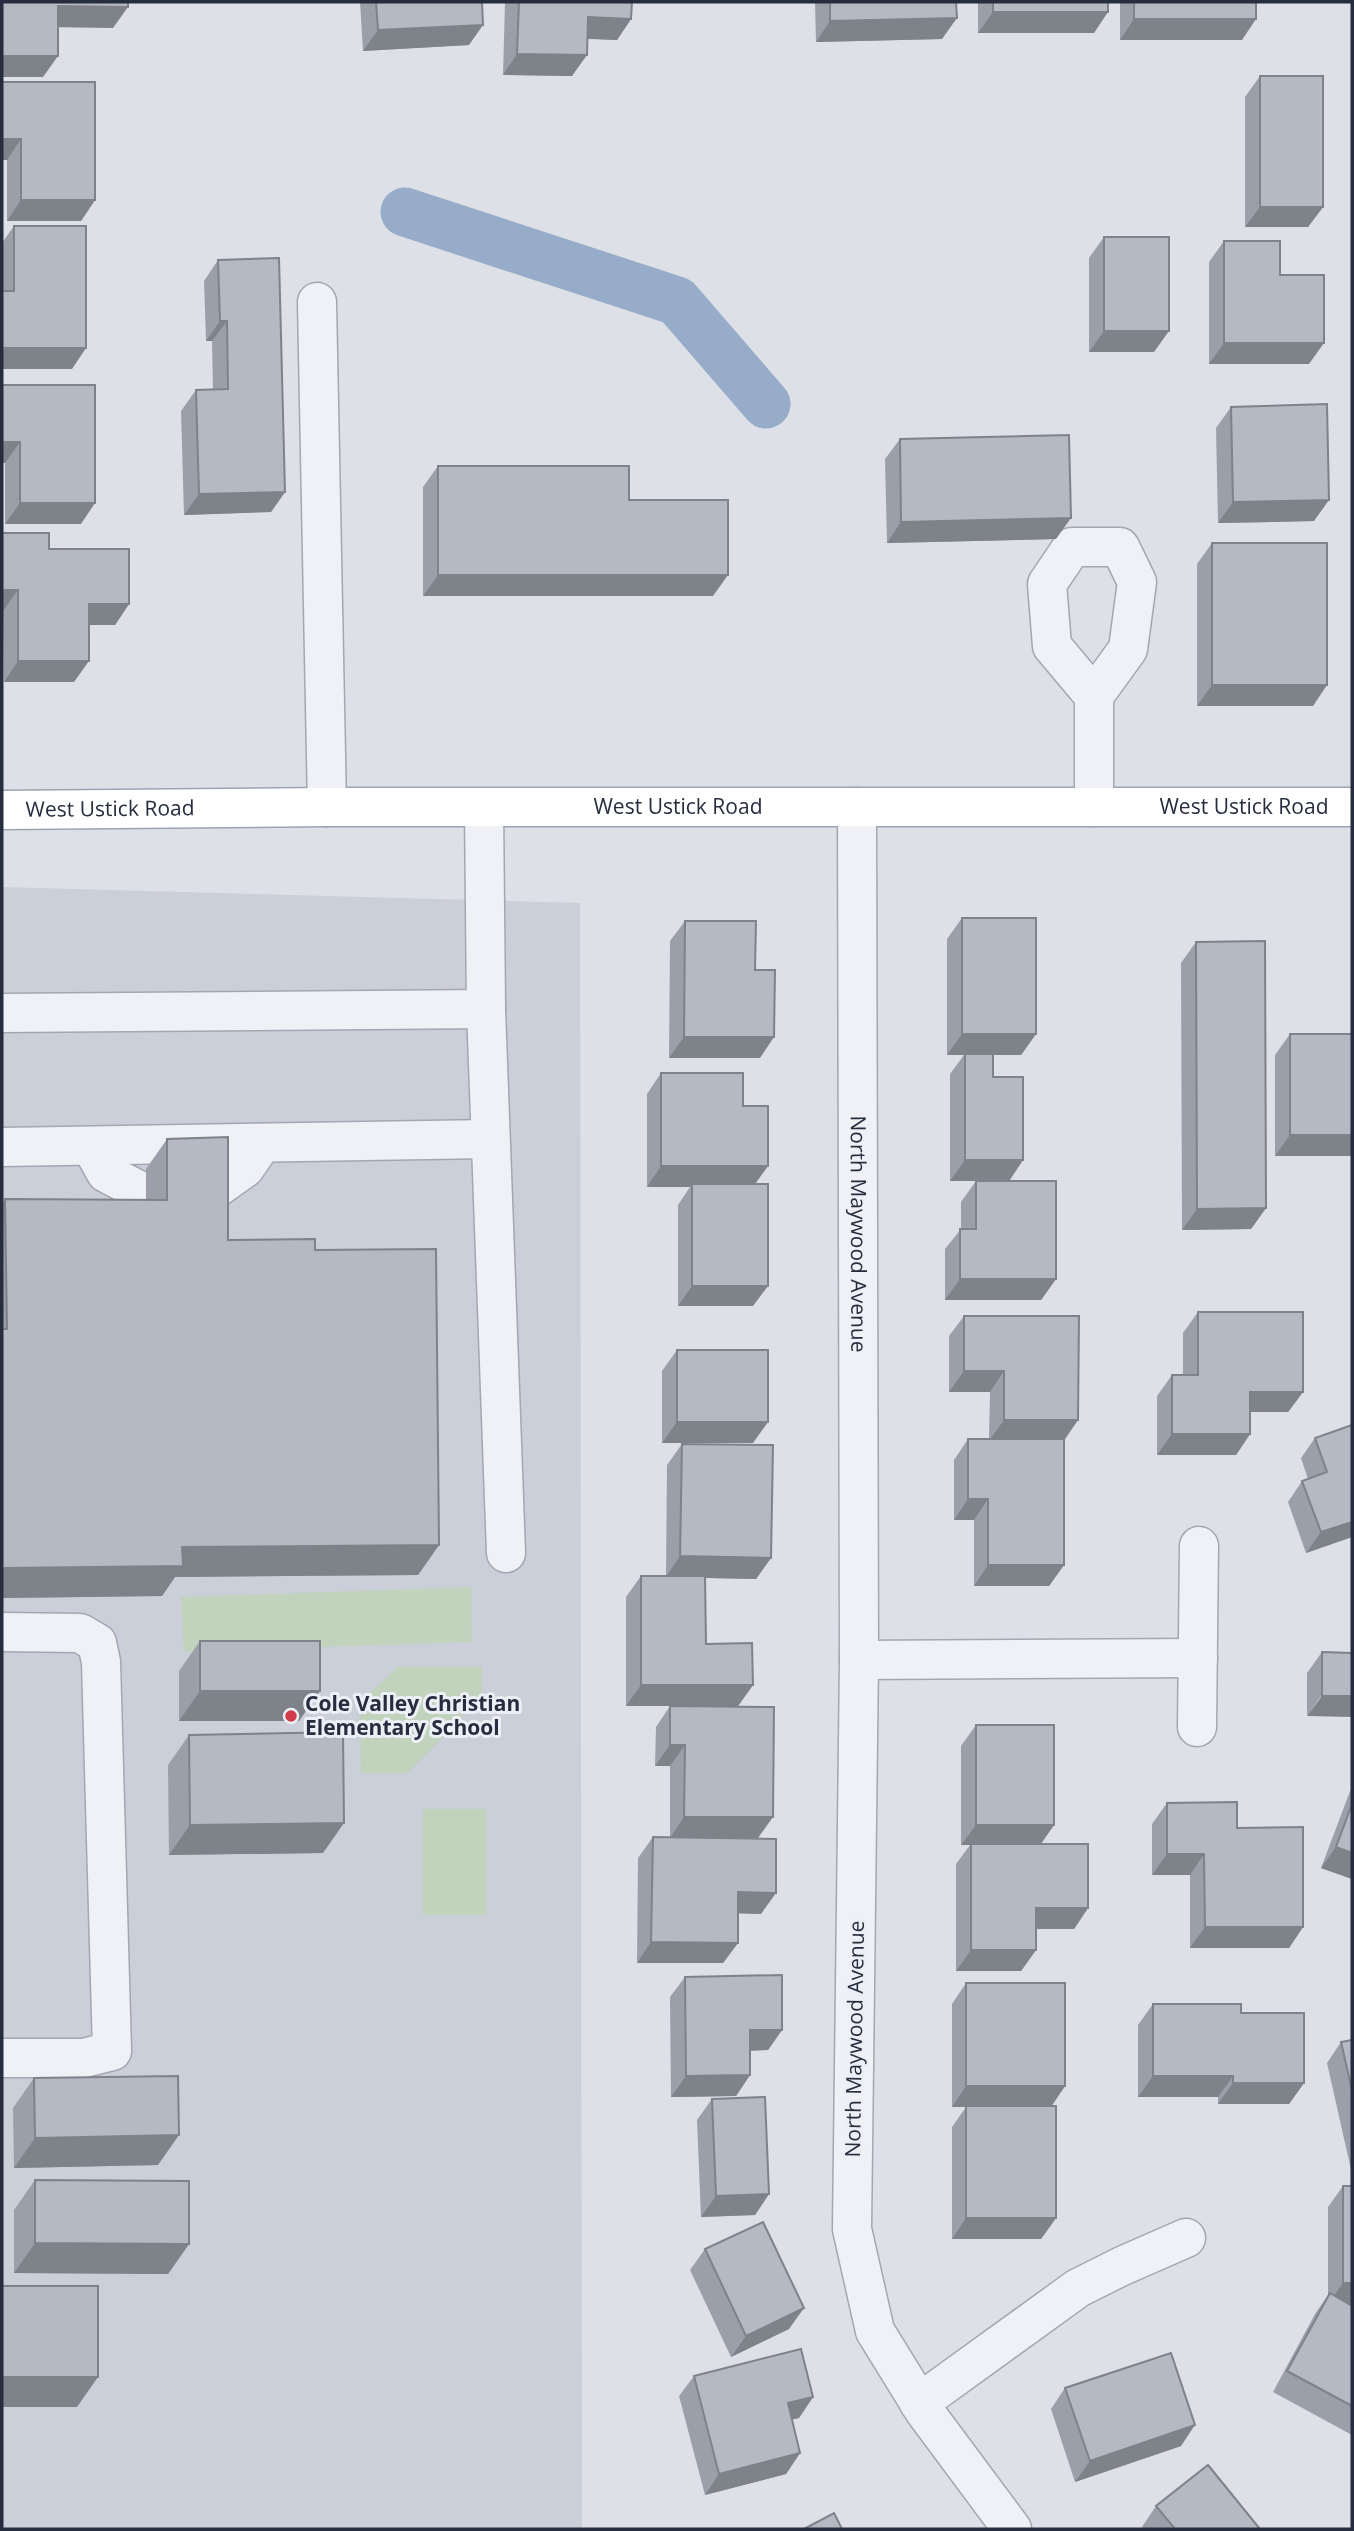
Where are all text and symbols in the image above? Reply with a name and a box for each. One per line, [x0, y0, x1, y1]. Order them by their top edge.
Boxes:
street label: West Ustick Road [593, 792, 763, 820]
street label: West Ustick Road [1159, 792, 1329, 820]
street label: West Ustick Road [25, 793, 195, 823]
street label: North Maywood Avenue [845, 1115, 873, 1353]
place label: Cole Valley Christian Elementary School [305, 1689, 520, 1741]
marker: Cole Valley Christian Elementary School [283, 1708, 299, 1724]
street label: North Maywood Avenue [838, 1920, 870, 2158]

